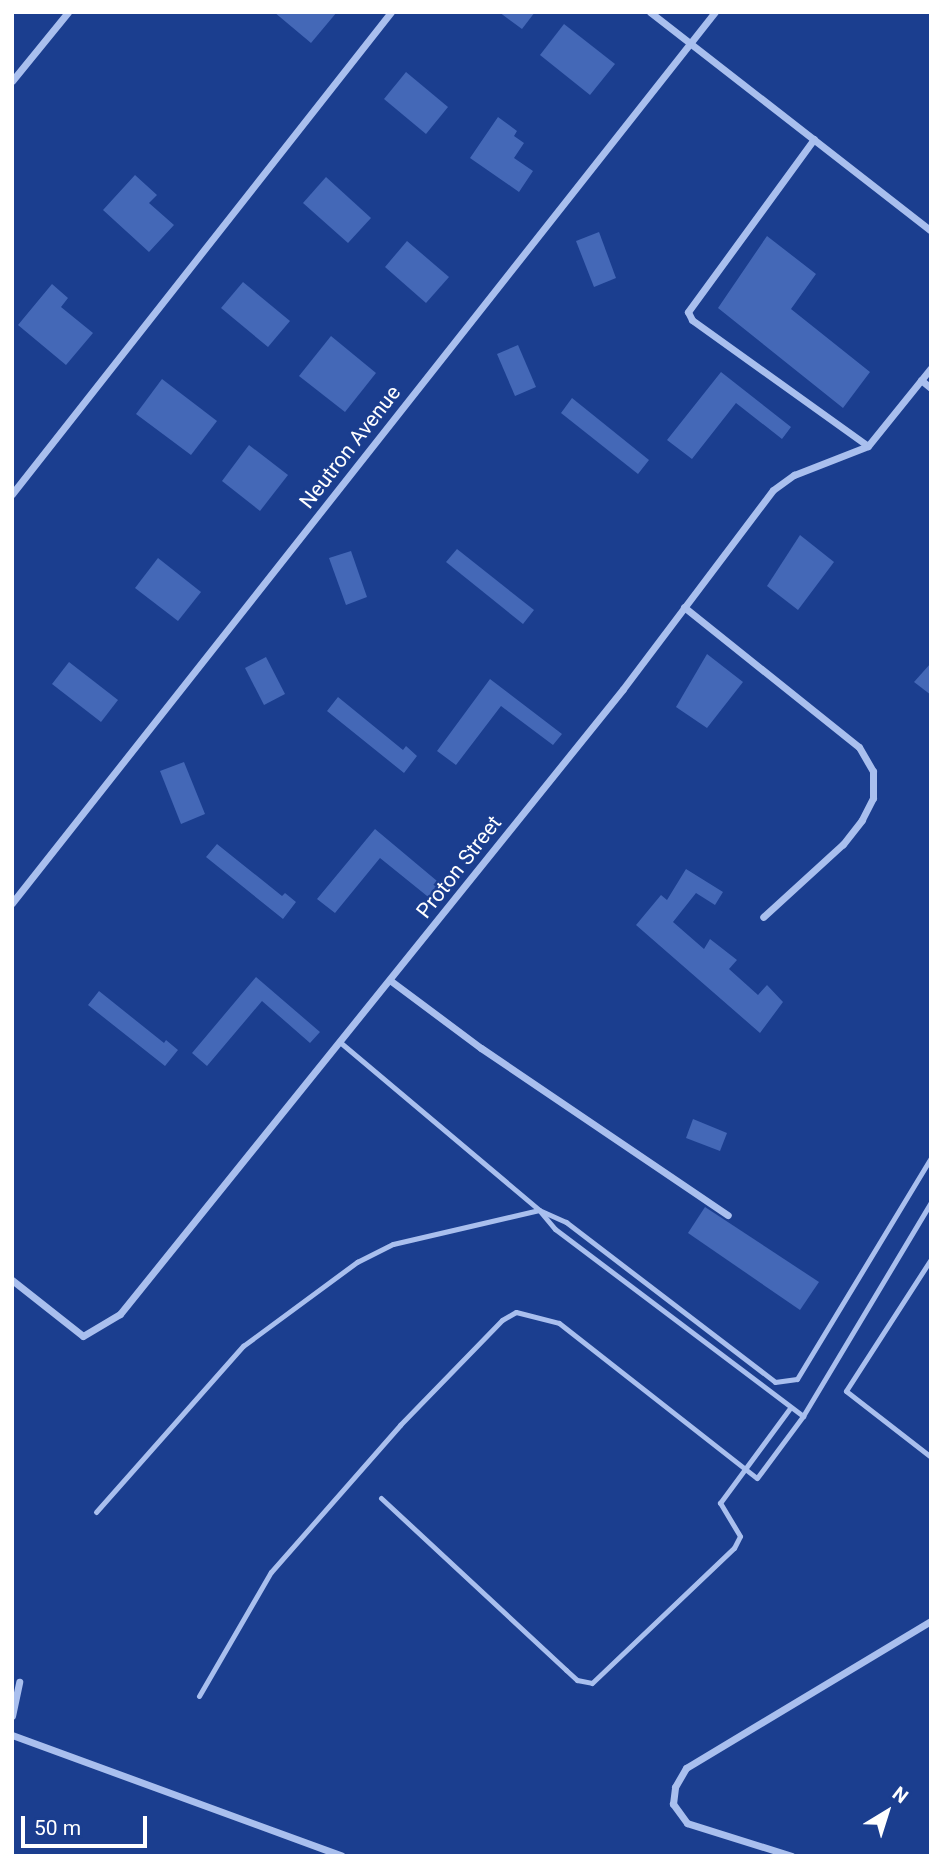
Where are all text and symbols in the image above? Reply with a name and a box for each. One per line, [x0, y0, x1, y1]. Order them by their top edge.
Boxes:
street label: Neutron Avenue [294, 381, 406, 513]
street label: Proton Street [411, 811, 507, 923]
north arrow [852, 1777, 922, 1847]
text: N [888, 1782, 913, 1808]
scale bar [24, 1801, 150, 1845]
text: 50 m [34, 1816, 81, 1840]

